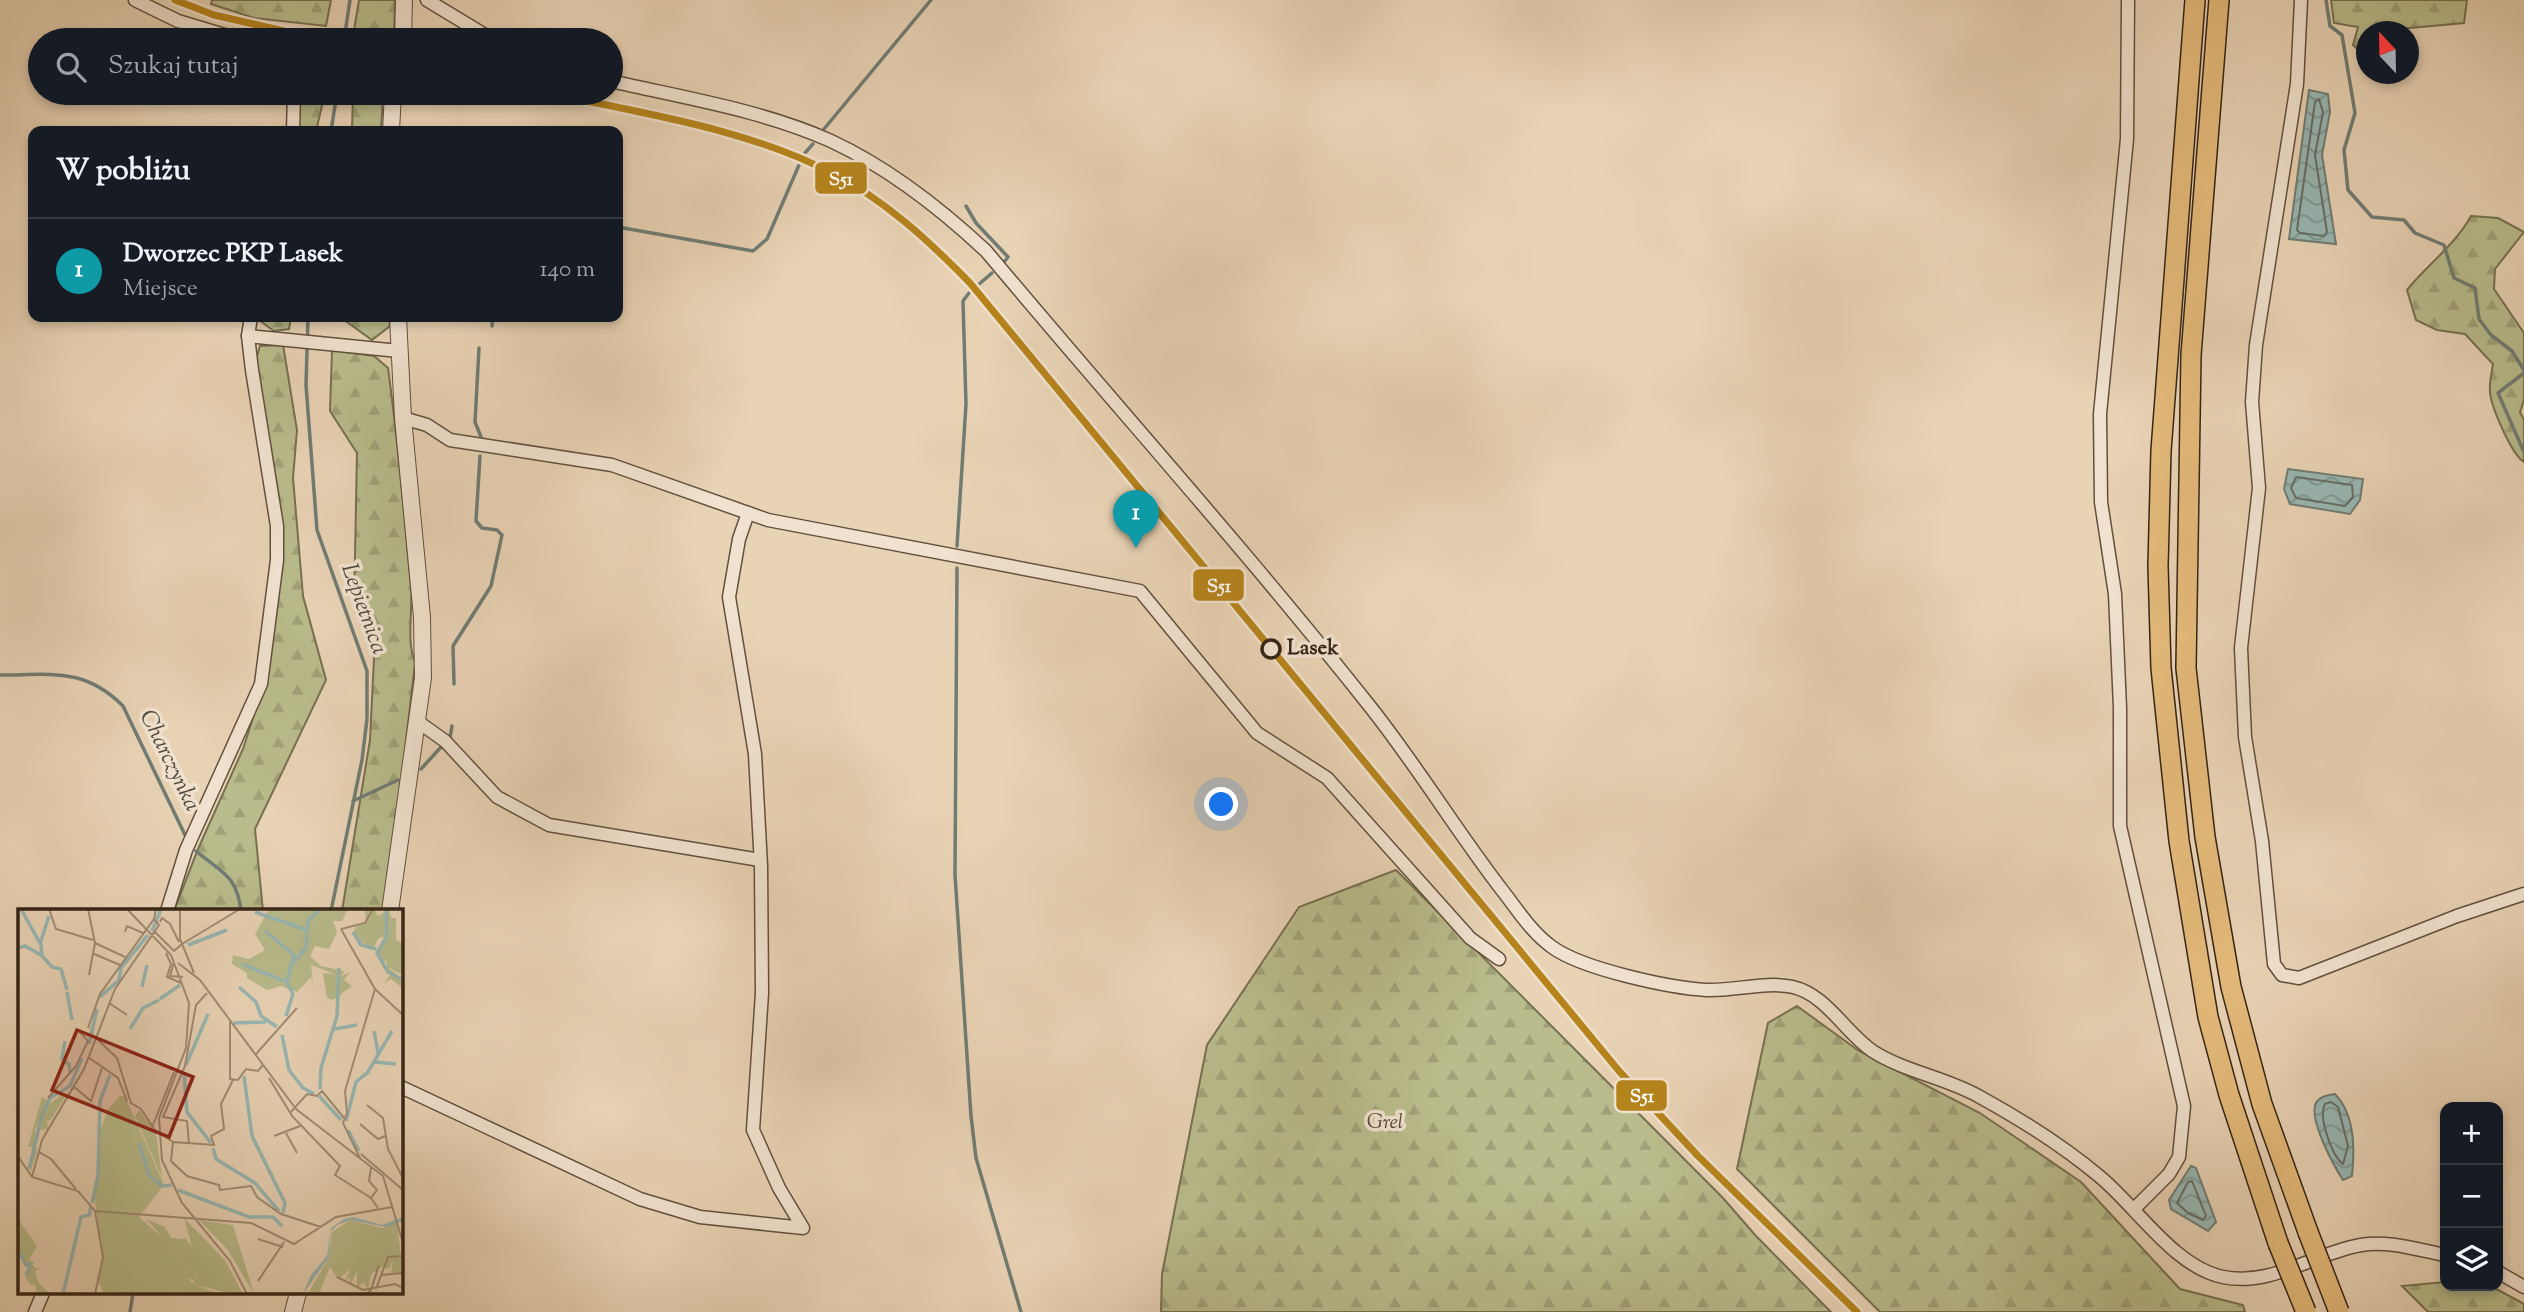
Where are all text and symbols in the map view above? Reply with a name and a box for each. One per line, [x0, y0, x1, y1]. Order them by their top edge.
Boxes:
north arrow [2356, 21, 2419, 84]
search box [28, 28, 623, 105]
icon: search [52, 48, 90, 86]
text: Szukaj tutaj [108, 48, 239, 85]
text: W pobliżu [56, 150, 190, 193]
line badge: S51 [814, 161, 868, 195]
text: S51 [829, 167, 854, 194]
text: Dworzec PKP Lasek [123, 236, 343, 273]
text: 1 [75, 254, 83, 287]
text: 140 m [540, 254, 595, 287]
text: Miejsce [123, 273, 198, 306]
pin: 1 [1113, 490, 1159, 548]
water label: Lepietnica [331, 559, 395, 659]
line badge: S51 [1192, 568, 1245, 602]
text: S51 [1207, 574, 1232, 601]
place label: Lasek [1287, 634, 1339, 664]
marker: Lasek [1261, 639, 1281, 659]
water label: Charczynka [130, 705, 208, 817]
your location [1204, 787, 1238, 821]
inset map [18, 909, 402, 1294]
line badge: S51 [1615, 1079, 1668, 1112]
text: S51 [1630, 1084, 1655, 1111]
map controls [2440, 1102, 2503, 1291]
button: + [2440, 1102, 2503, 1165]
park label: Grel [1367, 1108, 1403, 1138]
button: − [2440, 1165, 2503, 1228]
button: layers [2440, 1228, 2503, 1291]

